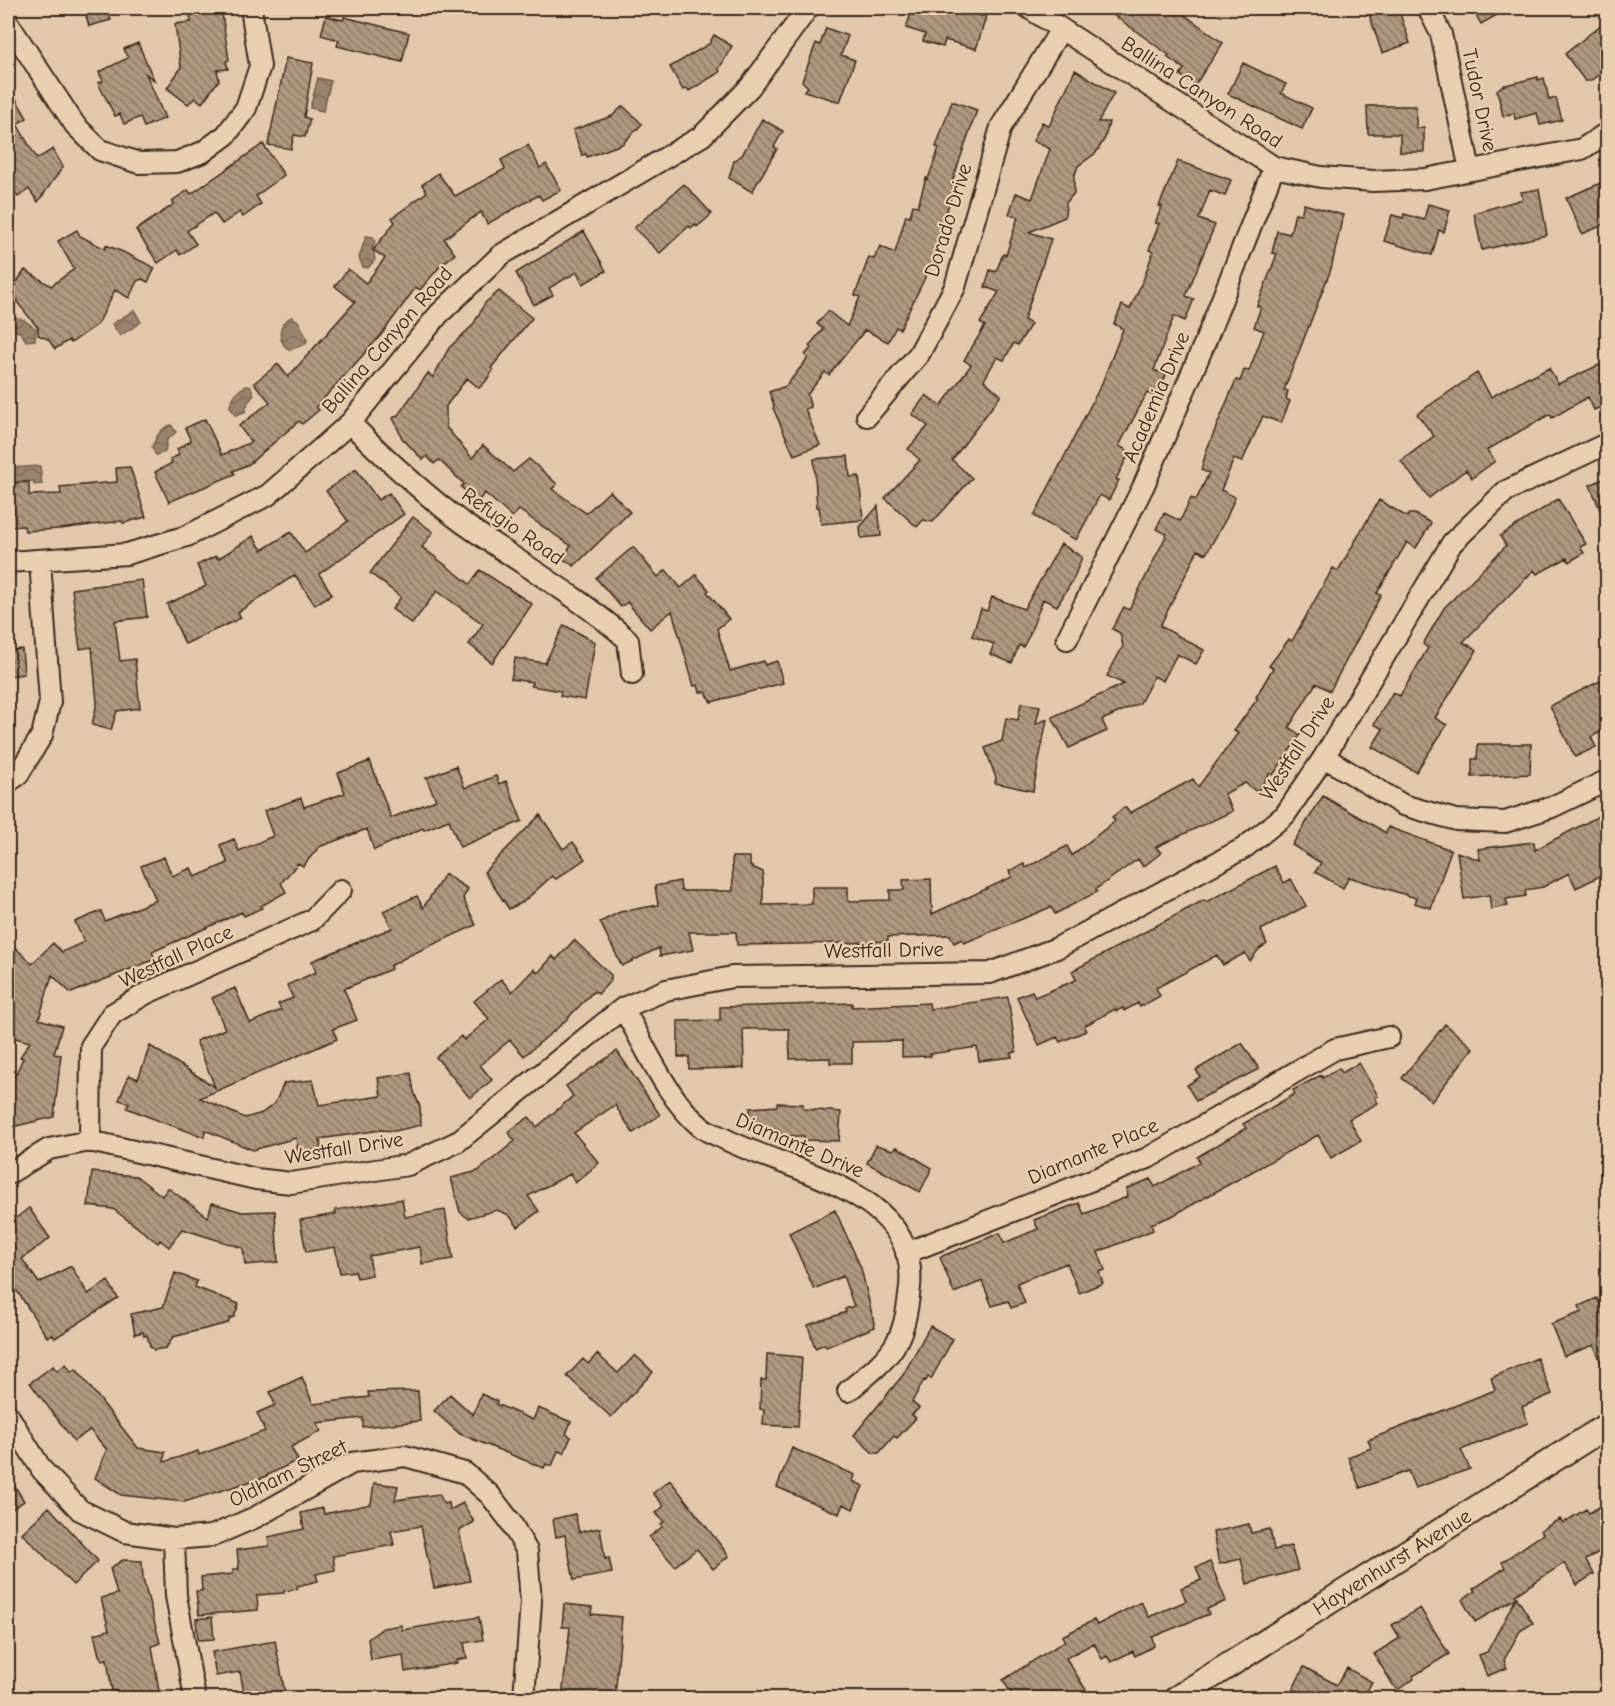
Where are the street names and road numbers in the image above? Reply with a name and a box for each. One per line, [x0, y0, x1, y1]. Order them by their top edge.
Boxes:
street label: Ballina Canyon Road [1117, 31, 1287, 153]
street label: Tudor Drive [1457, 46, 1503, 154]
street label: Dorado Drive [919, 160, 977, 280]
street label: Ballina Canyon Road [317, 262, 457, 418]
street label: Academia Drive [1118, 328, 1194, 466]
street label: Refugio Road [457, 482, 569, 570]
street label: Westfall Drive [1254, 691, 1340, 805]
street label: Westfall Place [115, 919, 237, 993]
street label: Westfall Drive [824, 937, 944, 963]
street label: Diamante Drive [732, 1107, 868, 1183]
street label: Diamante Place [1024, 1113, 1162, 1189]
street label: Westfall Drive [283, 1127, 405, 1169]
street label: Oldham Street [225, 1434, 352, 1512]
street label: Hayvenhurst Avenue [1308, 1504, 1476, 1620]

